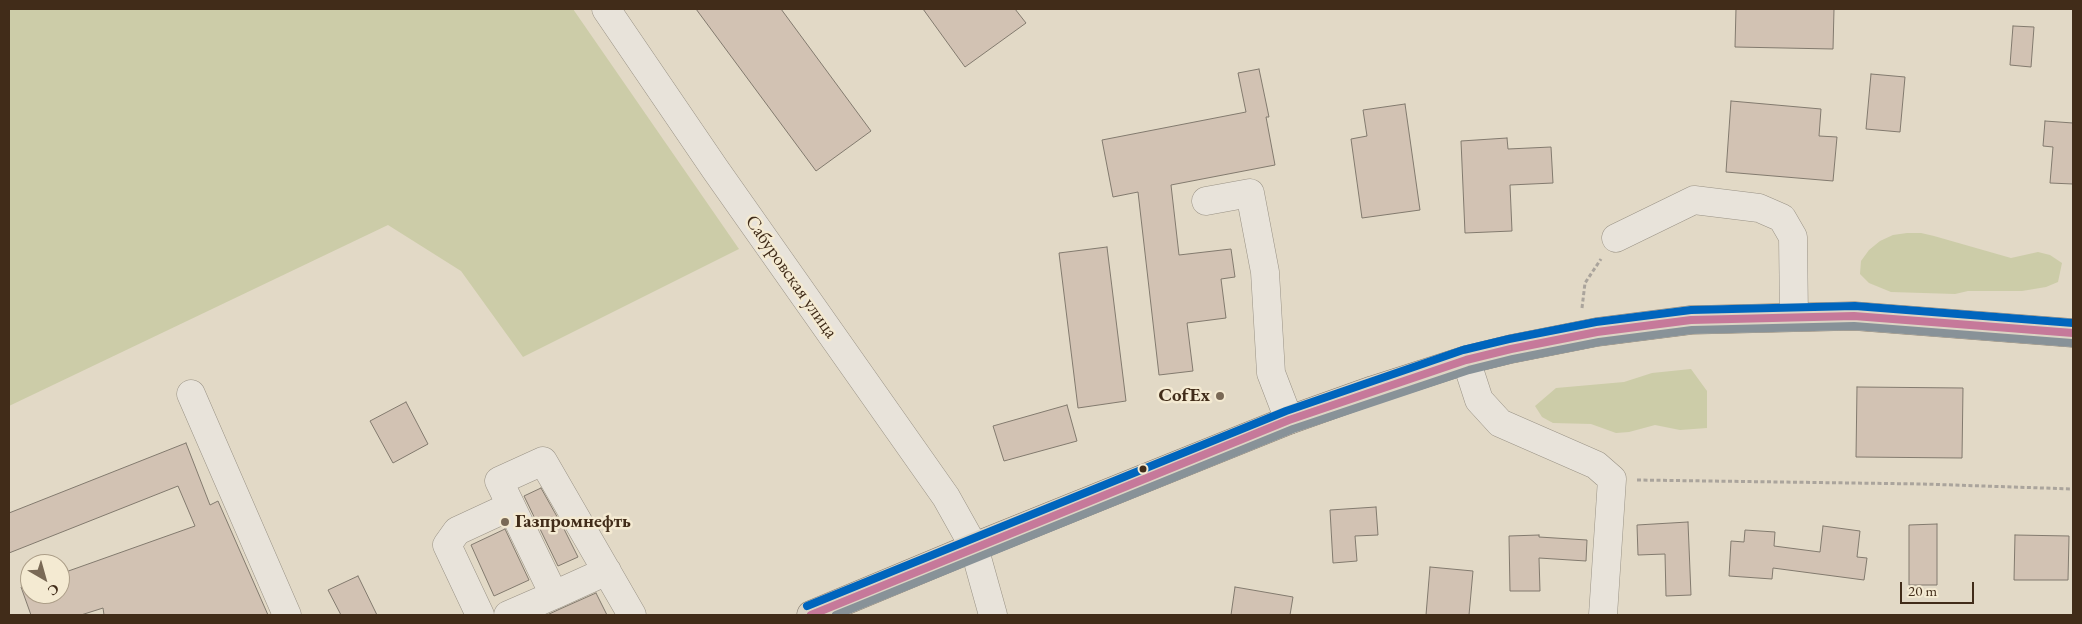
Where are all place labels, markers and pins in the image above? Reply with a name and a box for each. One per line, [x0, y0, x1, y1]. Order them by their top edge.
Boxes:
place label: CofEx [1159, 385, 1210, 407]
marker: CofEx [1214, 390, 1226, 402]
unlabelled marker [1138, 464, 1148, 474]
place label: Газпромнефть [515, 511, 631, 533]
marker: Газпромнефть [499, 516, 511, 528]

